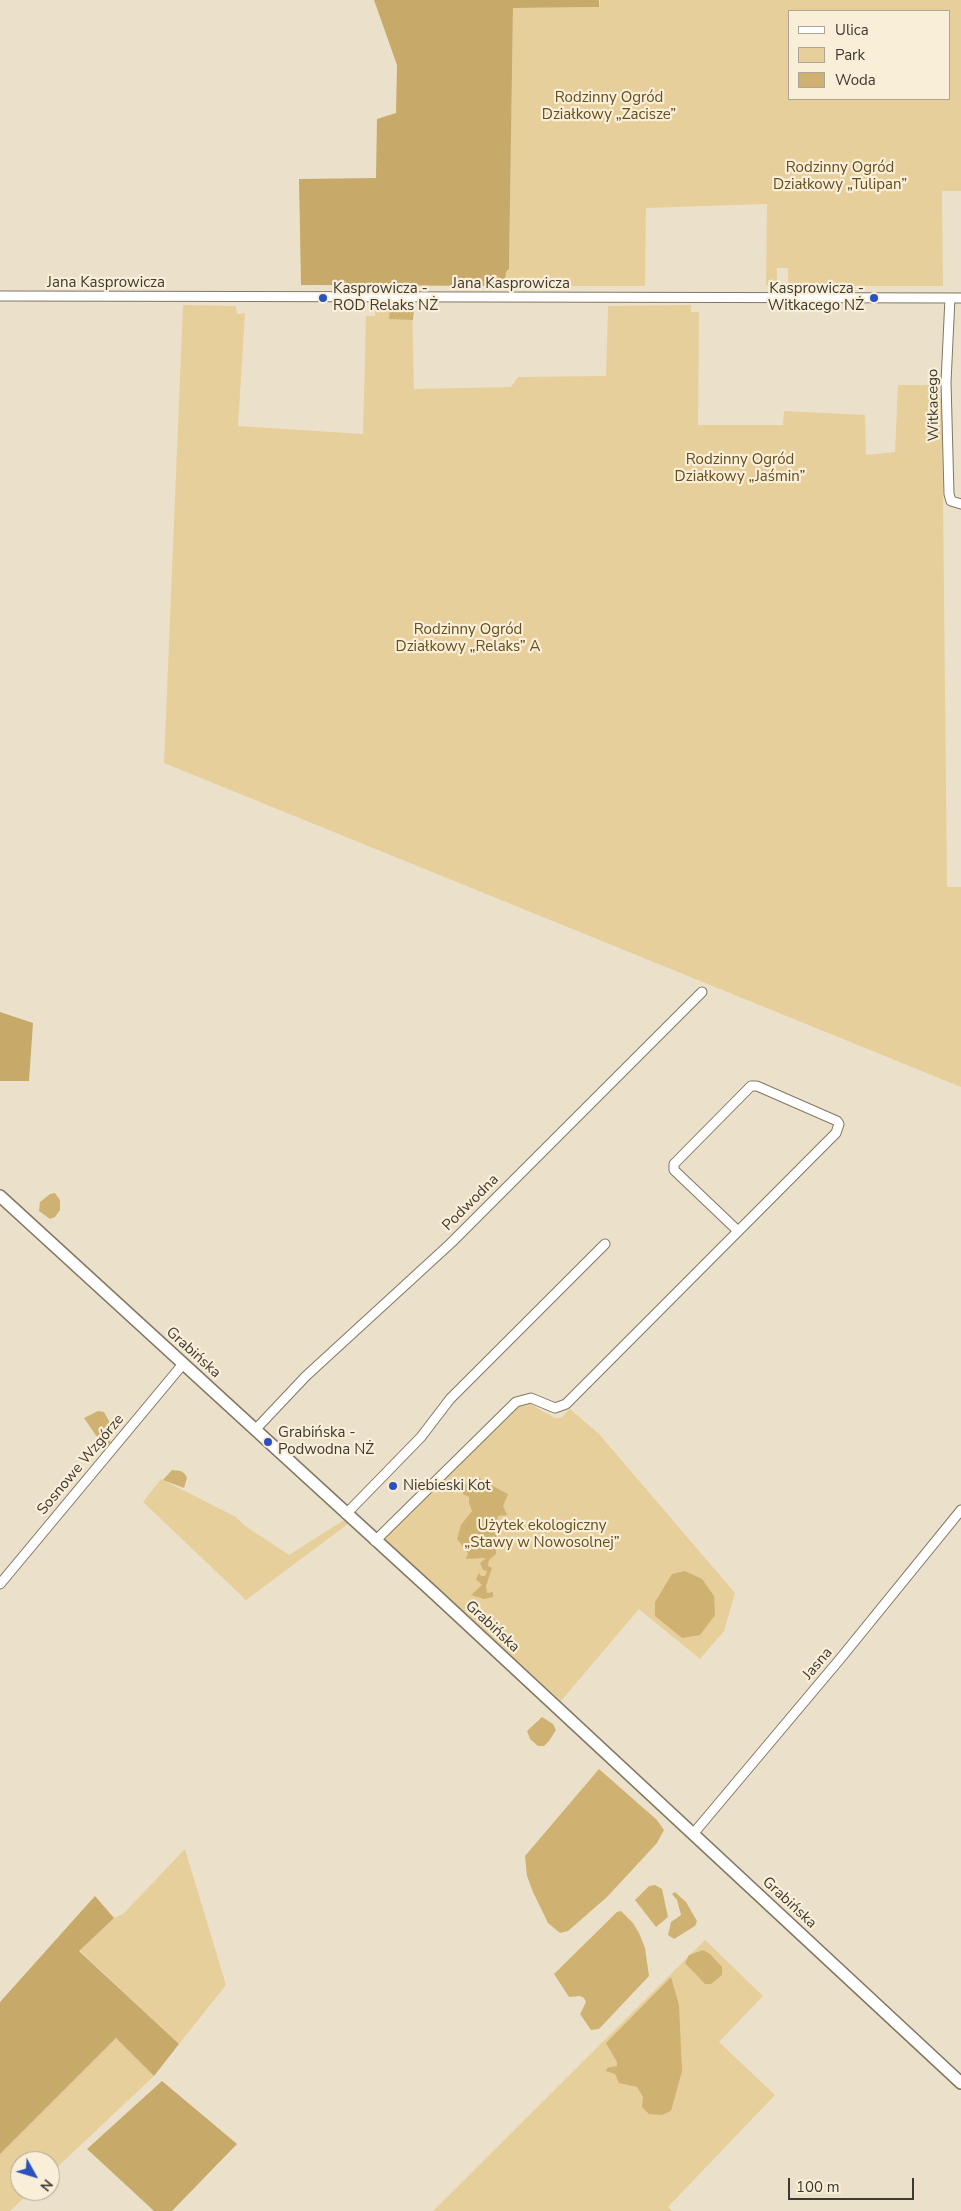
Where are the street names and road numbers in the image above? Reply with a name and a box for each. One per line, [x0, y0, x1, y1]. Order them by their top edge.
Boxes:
street label: Jana Kasprowicza [47, 274, 165, 292]
street label: Jana Kasprowicza [452, 275, 570, 293]
street label: Witkacego [924, 369, 944, 441]
street label: Podwodna [439, 1171, 503, 1235]
street label: Grabińska [162, 1324, 224, 1382]
street label: Sosnowe Wzgórze [34, 1411, 128, 1519]
street label: Grabińska [461, 1597, 523, 1657]
street label: Jasna [799, 1644, 837, 1684]
street label: Grabińska [758, 1873, 820, 1933]

